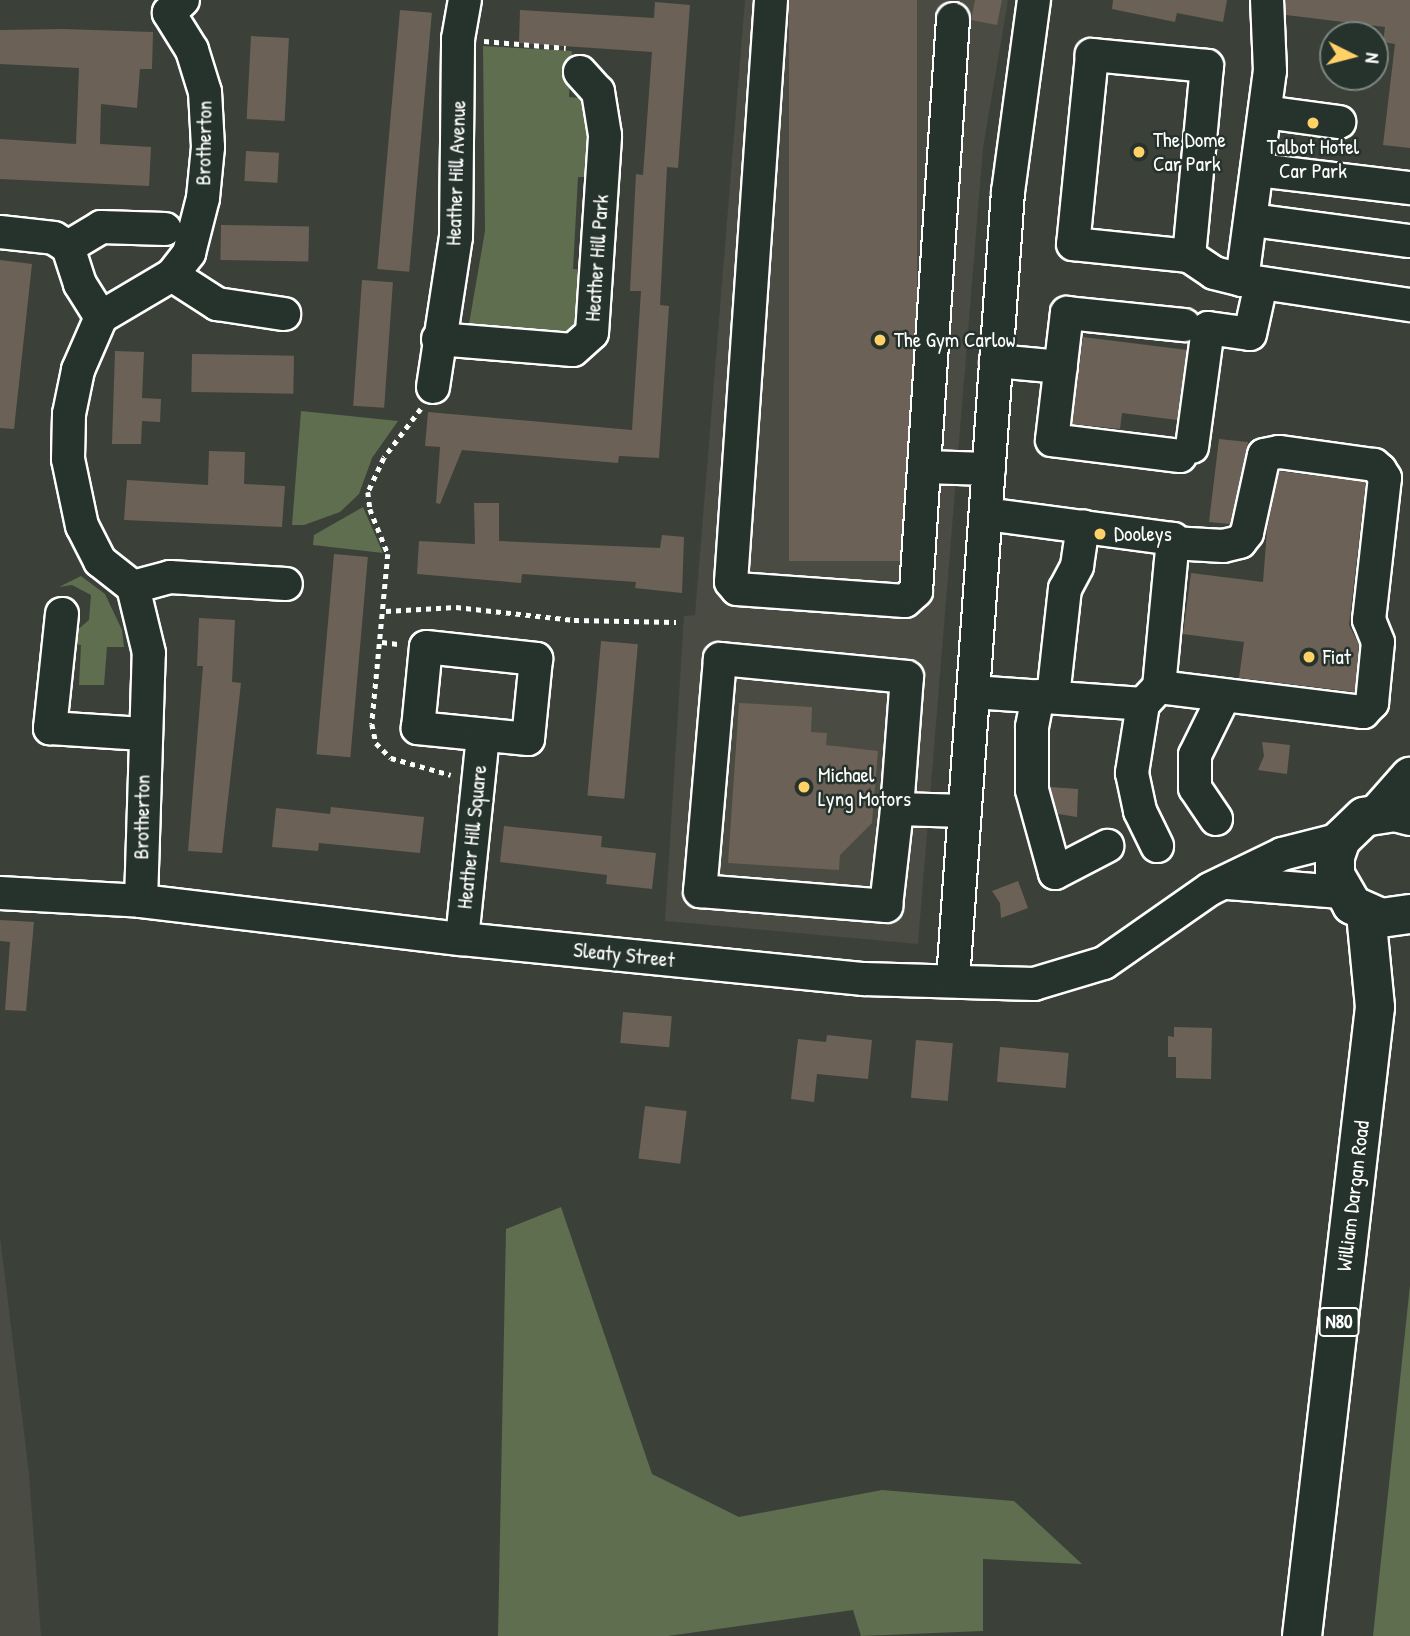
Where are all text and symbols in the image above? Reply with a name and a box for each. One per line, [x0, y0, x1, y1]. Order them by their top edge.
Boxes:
north arrow [1319, 21, 1389, 91]
text: N [1359, 52, 1386, 64]
street label: Brotherton [191, 100, 217, 186]
street label: Heather Hill Avenue [441, 100, 471, 246]
marker: Talbot Hotel Car Park [1305, 115, 1321, 131]
place label: The Dome Car Park [1153, 127, 1226, 177]
place label: Talbot Hotel Car Park [1267, 134, 1359, 184]
marker: The Dome Car Park [1131, 144, 1147, 160]
street label: Heather Hill Park [580, 194, 614, 322]
place label: The Gym Carlow [894, 327, 1016, 353]
marker: The Gym Carlow [872, 332, 888, 348]
place label: Dooleys [1114, 521, 1172, 547]
marker: Dooleys [1092, 526, 1108, 542]
place label: Fiat [1323, 644, 1351, 670]
marker: Fiat [1301, 649, 1317, 665]
place label: Michael Lyng Motors [818, 762, 911, 812]
street label: Heather Hill Square [452, 764, 492, 910]
street label: Brotherton [129, 774, 155, 860]
marker: Michael Lyng Motors [796, 779, 812, 795]
street label: Sleaty Street [572, 937, 676, 973]
street label: William Dargan Road [1331, 1119, 1375, 1273]
road number: N80 [1318, 1306, 1360, 1338]

